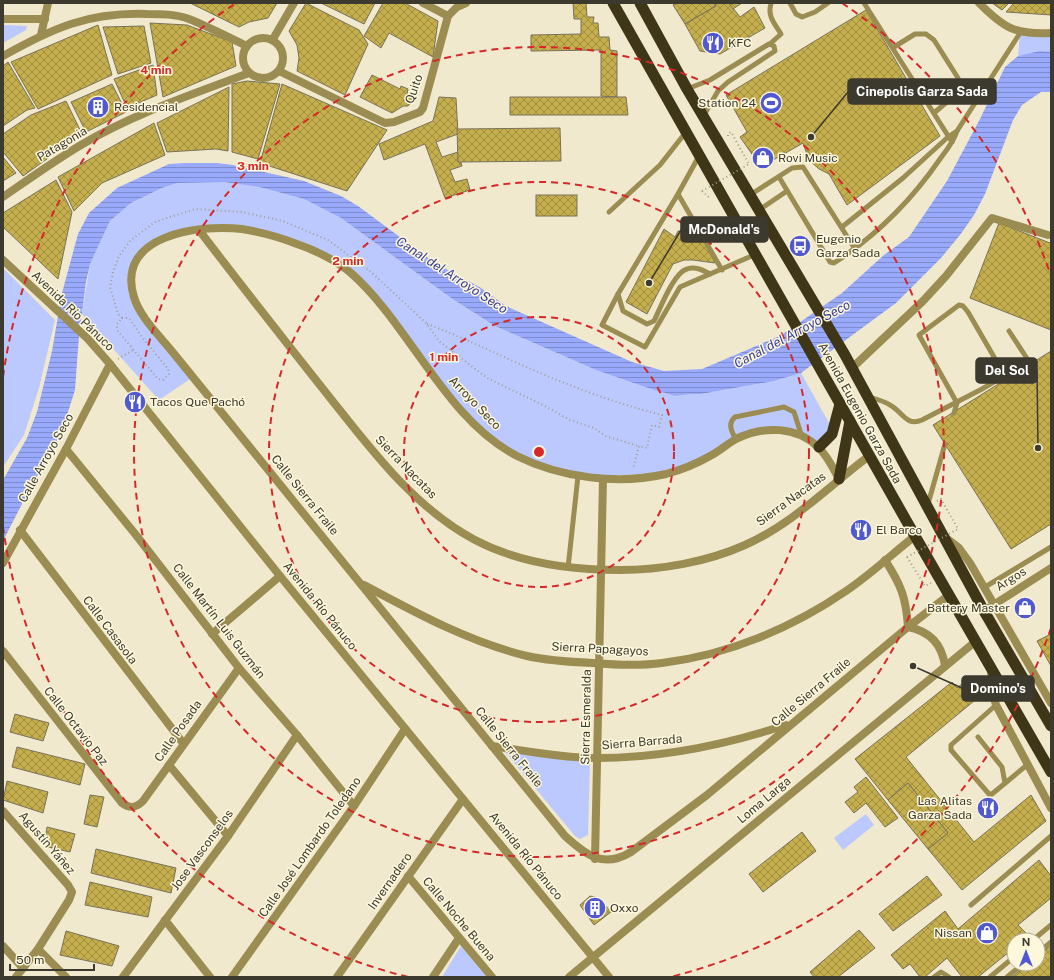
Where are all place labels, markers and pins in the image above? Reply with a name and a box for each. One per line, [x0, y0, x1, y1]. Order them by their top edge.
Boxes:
restaurant icon: KFC [700, 30, 726, 56]
place label: KFC [728, 36, 752, 50]
callout: Cinepolis Garza Sada [848, 79, 996, 104]
sports icon: Station 24 [758, 90, 784, 116]
building icon: Residencial [85, 94, 111, 120]
place label: Station 24 [698, 96, 756, 110]
place label: Residencial [114, 100, 179, 114]
shop icon: Rovi Music [750, 145, 776, 171]
place label: Rovi Music [778, 151, 838, 165]
callout: McDonald's [681, 217, 768, 242]
place label: Eugenio Garza Sada [816, 232, 880, 260]
bus stop icon: Eugenio Garza Sada [787, 233, 813, 259]
callout: Del Sol [976, 358, 1037, 383]
restaurant icon: Tacos Que Pachó [122, 389, 148, 415]
place label: Tacos Que Pachó [150, 395, 245, 409]
centre of rings [532, 445, 546, 459]
restaurant icon: El Barco [848, 517, 874, 543]
place label: El Barco [876, 523, 923, 537]
shop icon: Battery Master [1012, 595, 1038, 621]
place label: Battery Master [927, 601, 1010, 615]
callout: Domino's [962, 676, 1034, 701]
place label: Las Alitas Garza Sada [908, 794, 972, 822]
restaurant icon: Las Alitas Garza Sada [975, 795, 1001, 821]
building icon: Oxxo [582, 895, 608, 921]
place label: Oxxo [610, 901, 639, 915]
shop icon: Nissan [974, 920, 1000, 946]
place label: Nissan [934, 926, 972, 940]

